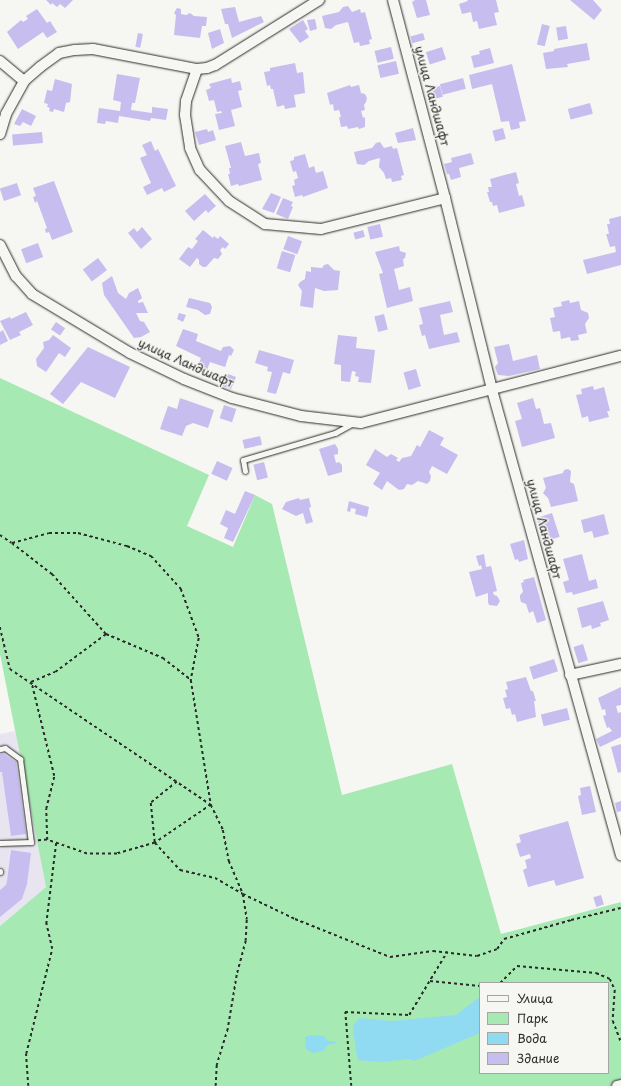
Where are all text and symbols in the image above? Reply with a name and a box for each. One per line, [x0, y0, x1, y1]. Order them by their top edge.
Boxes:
street label: улица Ландшафт [412, 44, 452, 148]
street label: улица Ландшафт [136, 335, 236, 391]
street label: улица Ландшафт [524, 477, 564, 581]
legend [479, 982, 609, 1074]
text: Улица [517, 989, 553, 1007]
text: Парк [517, 1009, 548, 1027]
text: Вода [517, 1029, 547, 1047]
text: Здание [517, 1049, 559, 1067]

